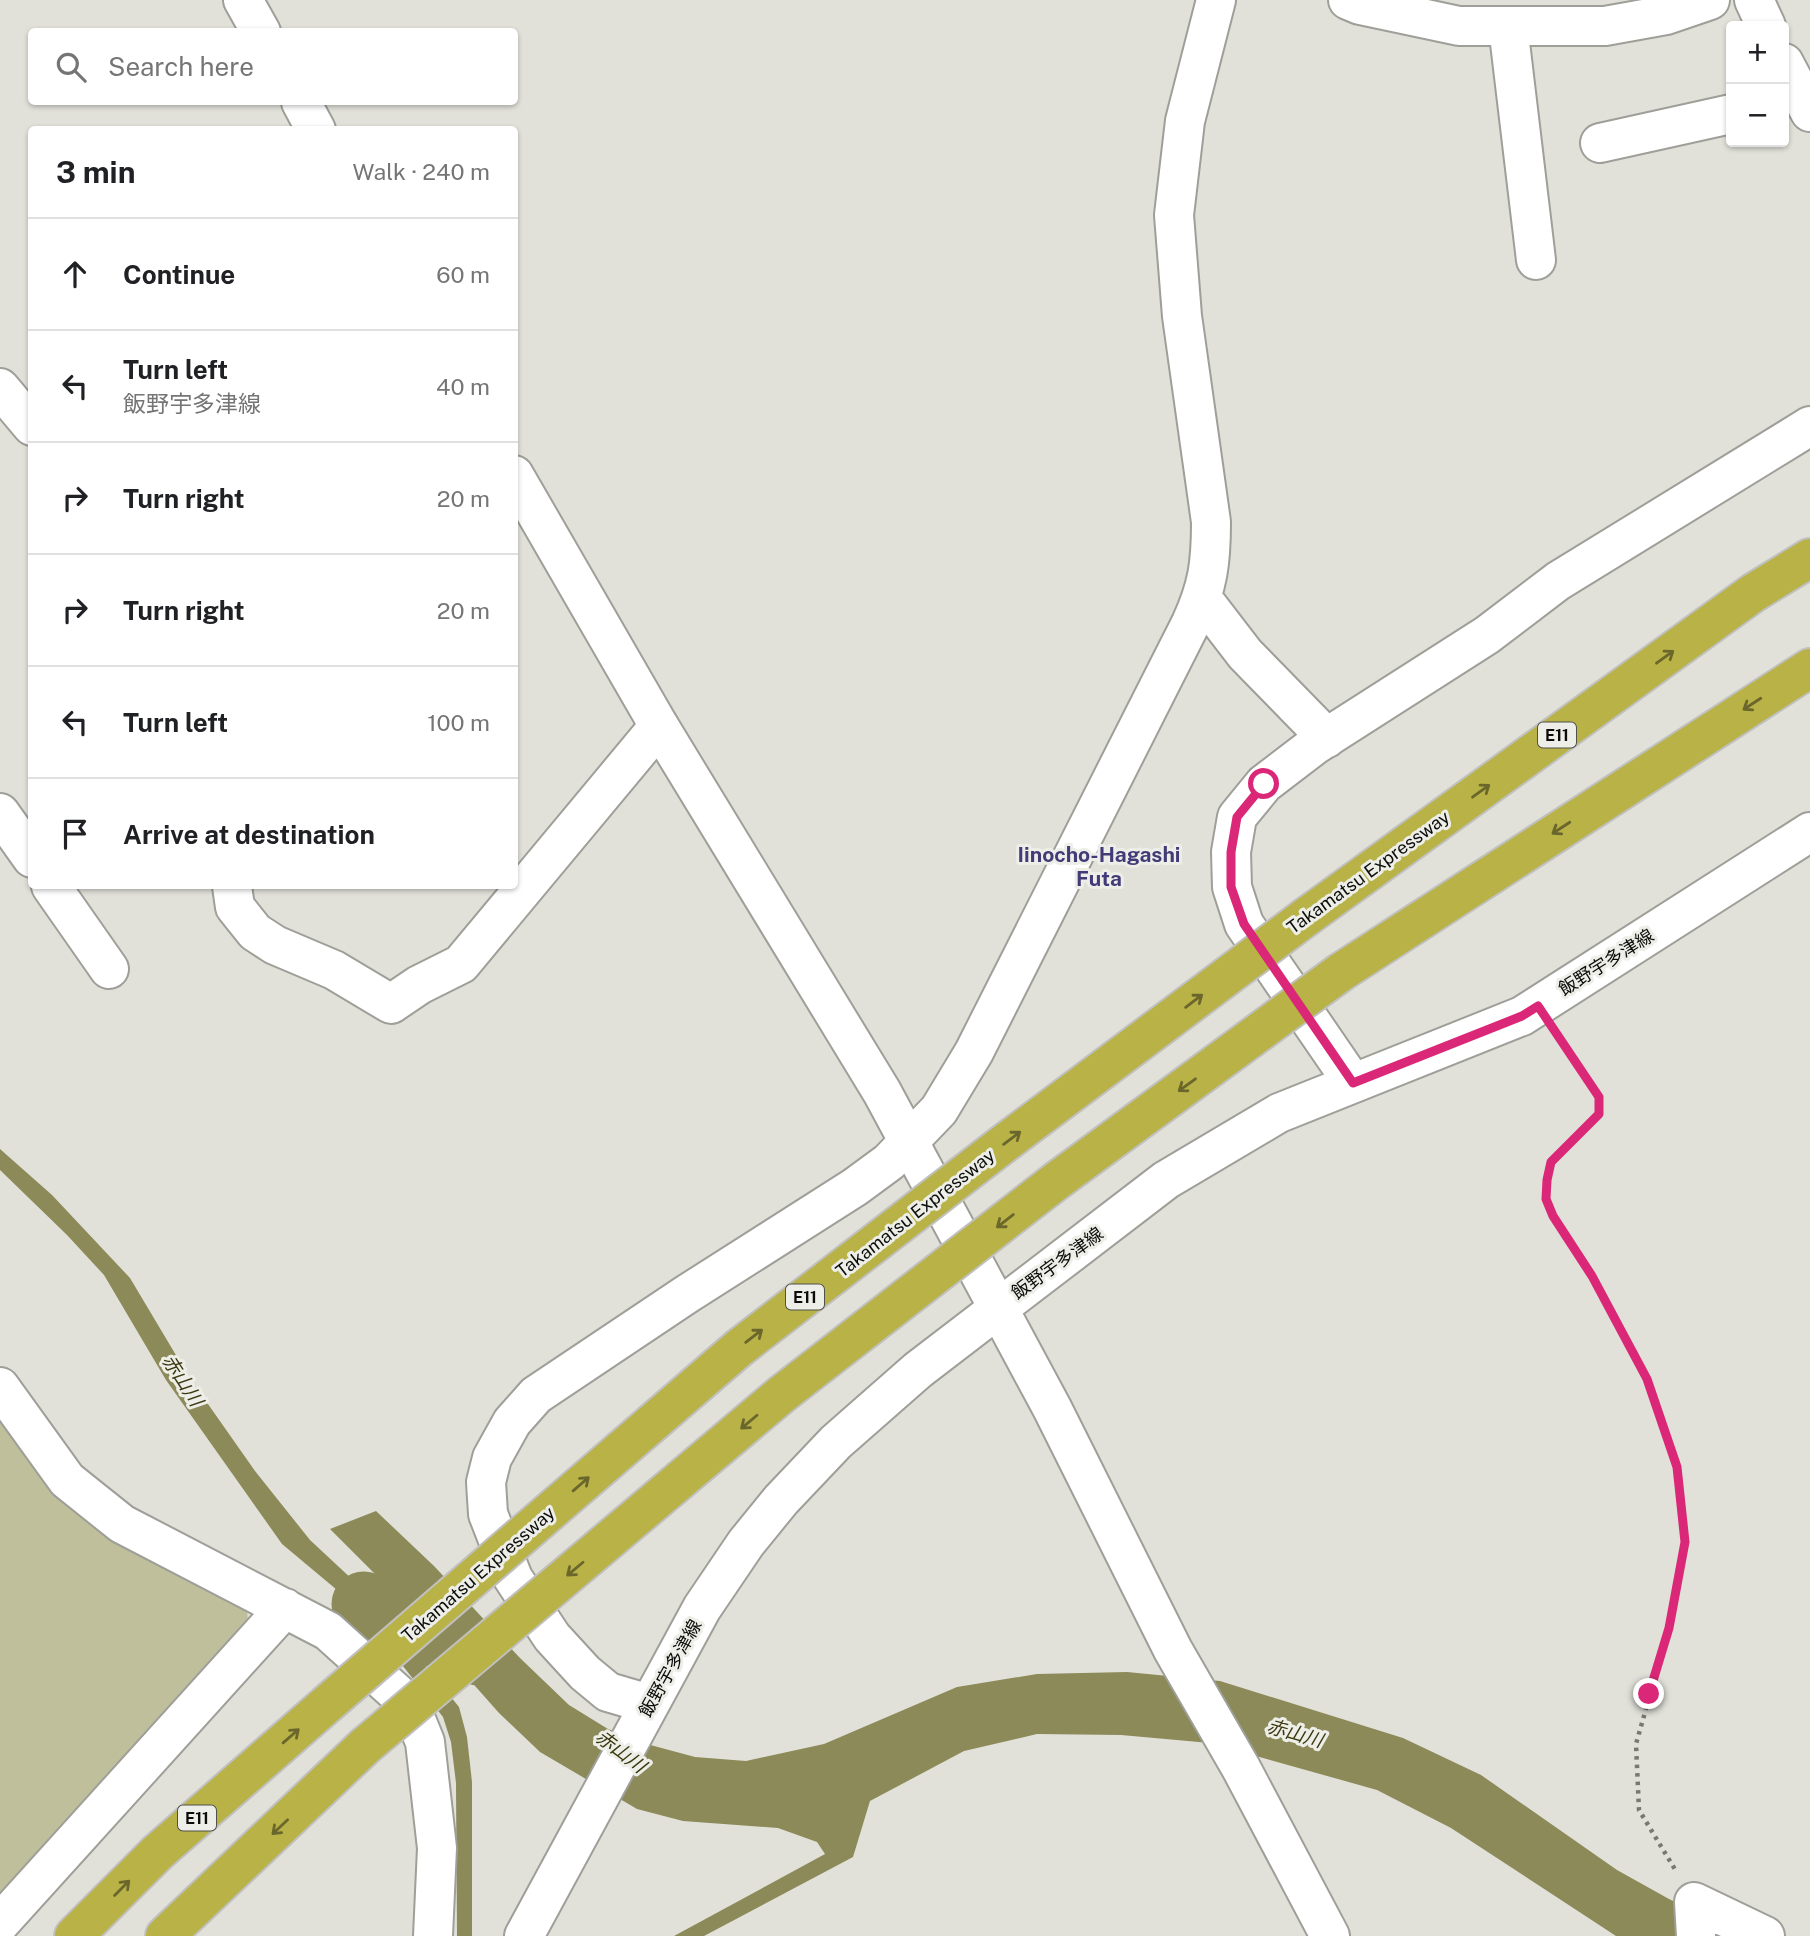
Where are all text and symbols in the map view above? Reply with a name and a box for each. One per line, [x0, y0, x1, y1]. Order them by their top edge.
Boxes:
map controls [1726, 21, 1789, 147]
button: + [1726, 21, 1789, 84]
search box [28, 28, 518, 105]
icon: search [52, 48, 90, 86]
text: Search here [108, 51, 254, 82]
button: − [1726, 84, 1789, 147]
text: 3 min [56, 154, 135, 190]
text: Walk · 240 m [353, 158, 490, 185]
icon: ahead [56, 255, 94, 293]
text: Continue [123, 259, 235, 290]
text: 60 m [436, 261, 490, 288]
text: Turn left [123, 354, 228, 385]
icon: left [56, 367, 94, 405]
text: 40 m [436, 373, 490, 400]
text: 飯野宇多津線 [123, 390, 261, 417]
icon: right [56, 479, 94, 517]
text: Turn right [123, 483, 245, 514]
text: 20 m [437, 485, 490, 512]
icon: right [56, 591, 94, 629]
text: Turn right [123, 595, 245, 626]
text: 20 m [437, 597, 490, 624]
one-way arrow [1655, 650, 1674, 664]
one-way arrow [1743, 696, 1762, 711]
icon: left [56, 703, 94, 741]
text: Turn left [123, 707, 228, 738]
text: 100 m [427, 709, 490, 736]
road number: E11 [1538, 722, 1576, 748]
route start [1248, 768, 1279, 799]
one-way arrow [1471, 783, 1490, 798]
street label: Takamatsu Expressway [1283, 806, 1454, 938]
icon: arrive [56, 815, 94, 853]
text: Arrive at destination [123, 819, 375, 850]
one-way arrow [1552, 821, 1572, 835]
district label: Iinocho-Hagashi Futa [1018, 842, 1180, 891]
street label: 飯野宇多津線 [1555, 924, 1657, 1000]
one-way arrow [1184, 994, 1203, 1009]
one-way arrow [1178, 1078, 1197, 1092]
one-way arrow [1002, 1131, 1021, 1145]
street label: Takamatsu Expressway [831, 1144, 999, 1281]
one-way arrow [997, 1214, 1015, 1229]
street label: 飯野宇多津線 [1007, 1223, 1107, 1303]
road number: E11 [786, 1284, 824, 1310]
one-way arrow [744, 1329, 763, 1344]
water label: 赤山川 [158, 1350, 209, 1412]
one-way arrow [741, 1414, 759, 1430]
one-way arrow [572, 1476, 590, 1492]
street label: Takamatsu Expressway [397, 1502, 559, 1646]
one-way arrow [567, 1561, 585, 1577]
street label: 飯野宇多津線 [635, 1616, 705, 1720]
route end [1633, 1678, 1664, 1709]
water label: 赤山川 [1265, 1715, 1327, 1752]
water label: 赤山川 [592, 1725, 652, 1778]
one-way arrow [282, 1728, 300, 1744]
road number: E11 [178, 1806, 216, 1830]
one-way arrow [272, 1818, 289, 1835]
one-way arrow [114, 1879, 131, 1896]

